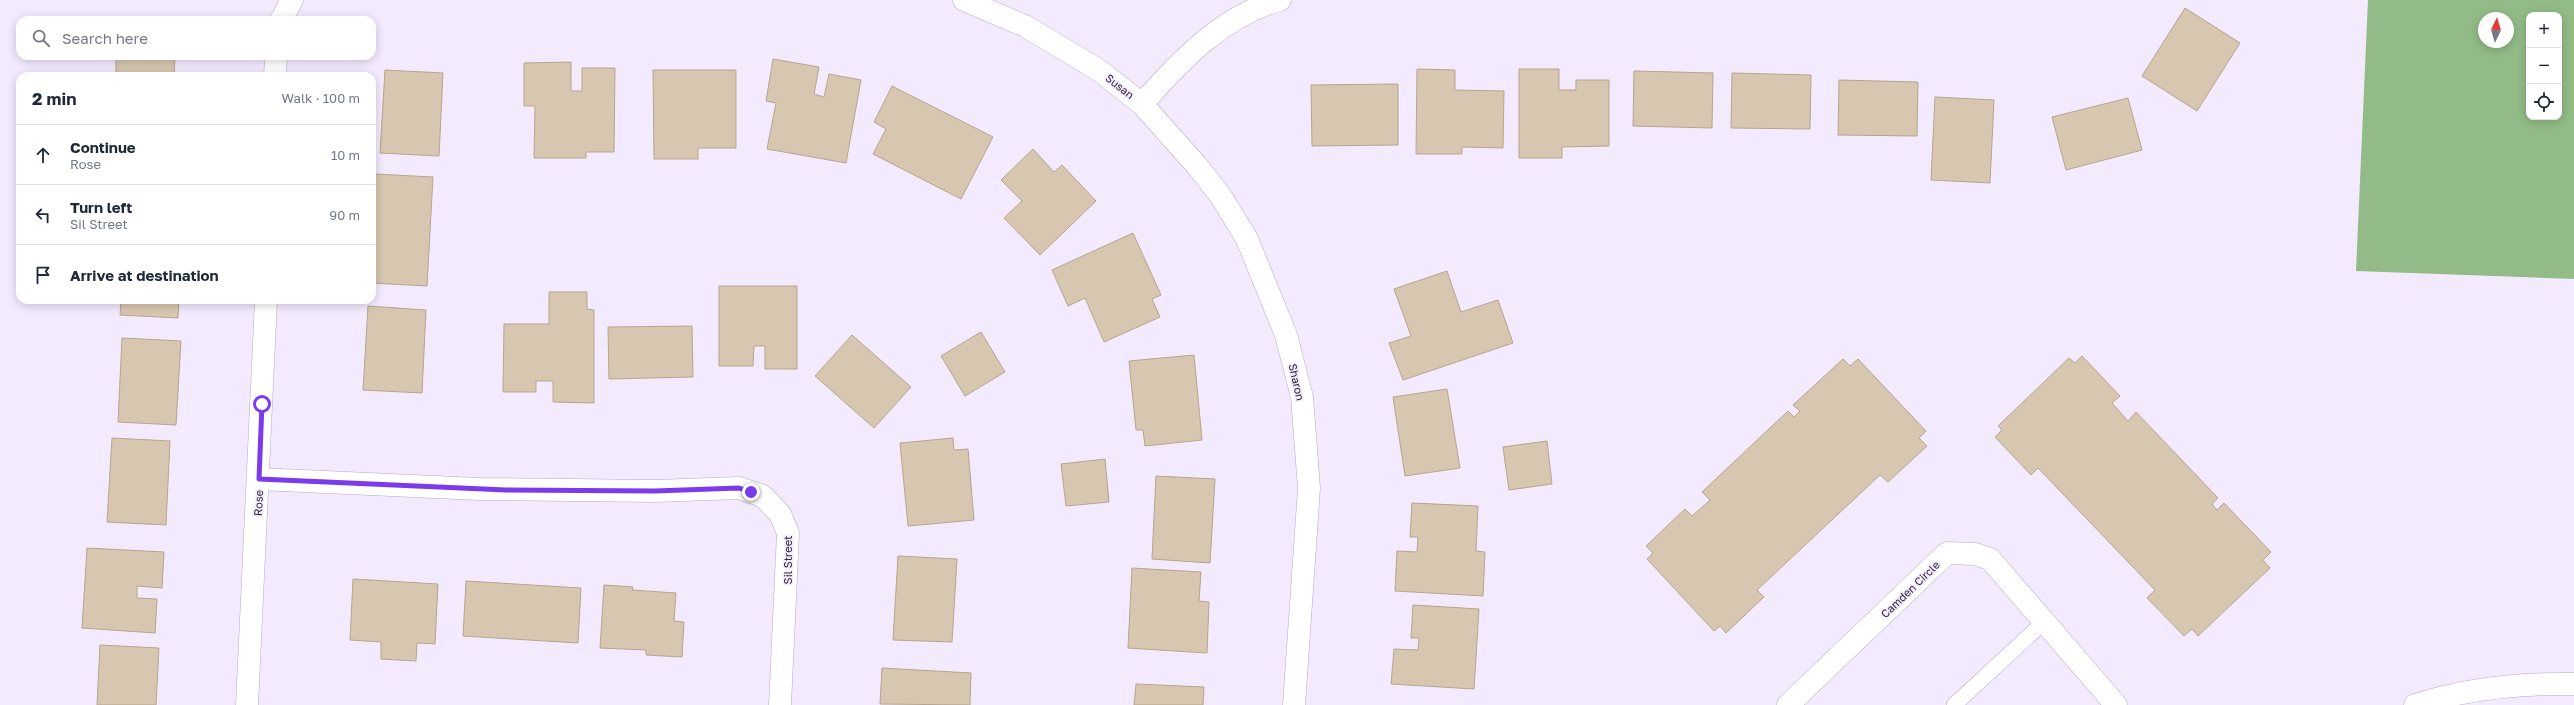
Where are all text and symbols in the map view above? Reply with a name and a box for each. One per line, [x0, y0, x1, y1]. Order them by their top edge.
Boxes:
north arrow [2478, 12, 2514, 48]
map controls [2526, 12, 2562, 120]
button: + [2526, 12, 2562, 48]
search box [16, 16, 376, 60]
icon: search [30, 27, 52, 49]
text: Search here [62, 29, 148, 47]
button: − [2526, 48, 2562, 84]
street label: Susan [1103, 71, 1137, 101]
button: locate [2526, 84, 2562, 120]
text: 2 min [32, 88, 76, 109]
text: Walk · 100 m [282, 90, 360, 106]
text: Continue [70, 138, 136, 156]
icon: ahead [32, 144, 54, 166]
text: 10 m [331, 147, 360, 163]
text: Rose [70, 156, 101, 172]
text: Turn left [70, 198, 132, 216]
icon: left [32, 204, 54, 226]
text: 90 m [329, 207, 360, 223]
text: Sil Street [70, 216, 128, 232]
icon: arrive [32, 264, 54, 286]
text: Arrive at destination [70, 266, 219, 284]
street label: Sharon [1286, 362, 1308, 402]
route start [253, 395, 271, 413]
route end [742, 483, 760, 501]
street label: Rose [251, 490, 265, 516]
street label: Sil Street [781, 536, 794, 584]
street label: Camden Circle [1878, 558, 1942, 620]

